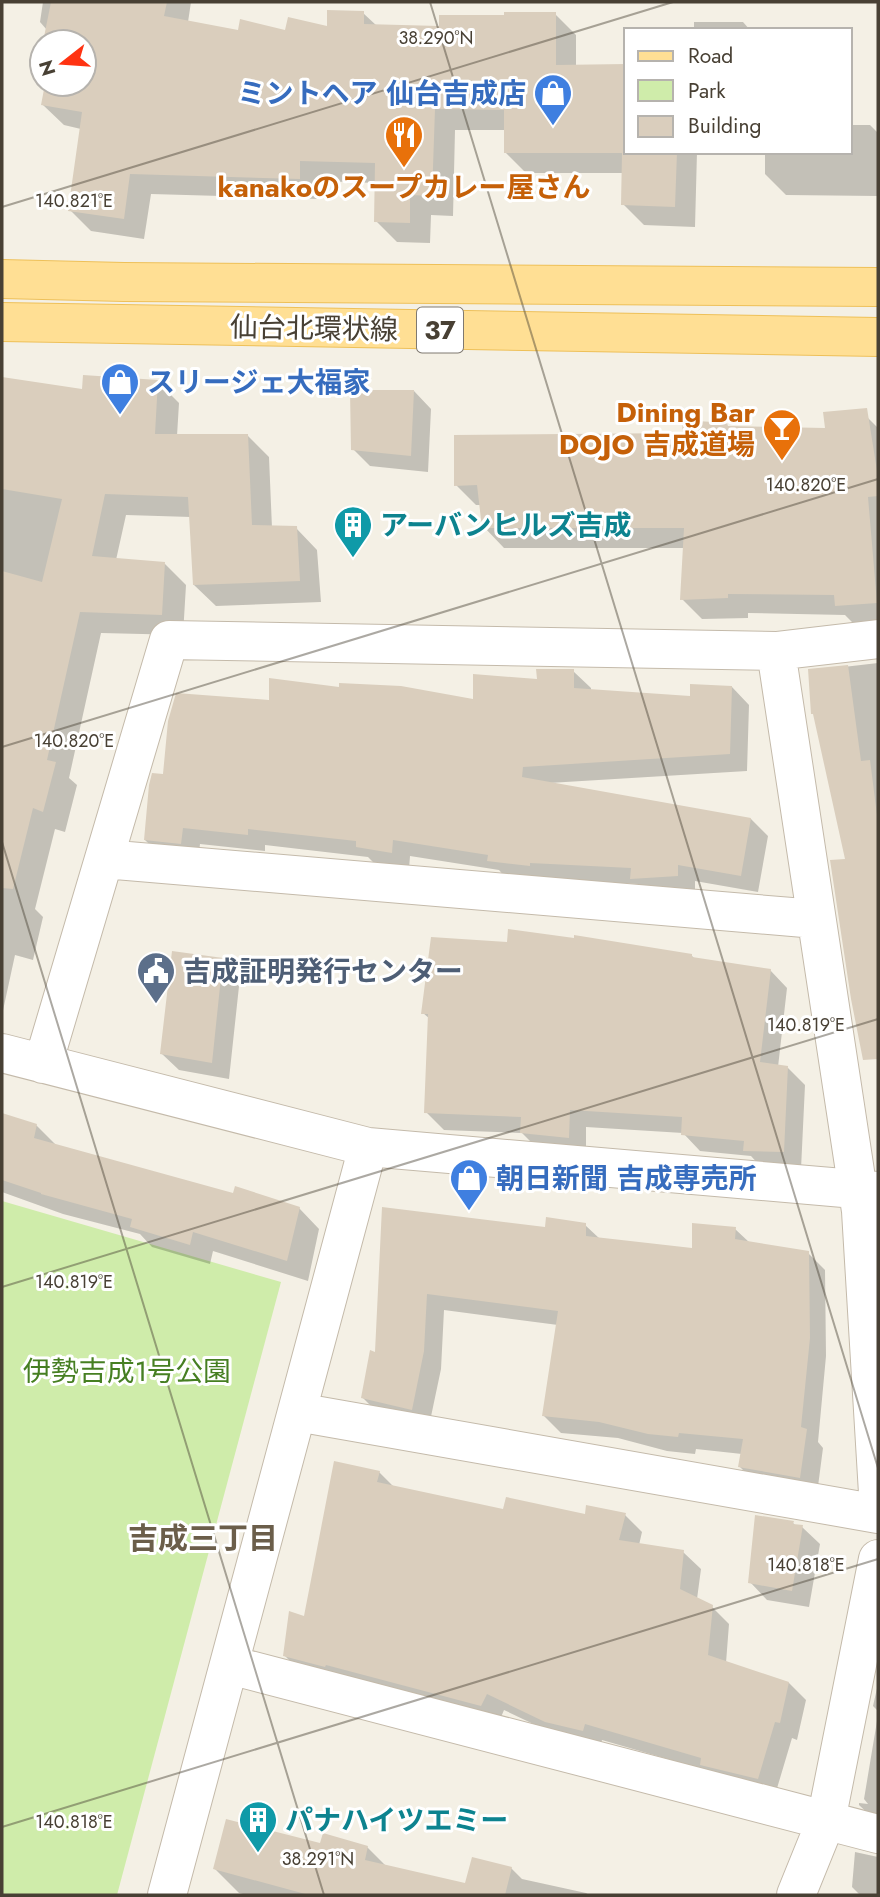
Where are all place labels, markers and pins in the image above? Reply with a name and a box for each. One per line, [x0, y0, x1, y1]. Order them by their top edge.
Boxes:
shop icon: ミントヘア 仙台吉成店 [532, 72, 574, 127]
place label: ミントヘア 仙台吉成店 [238, 73, 526, 114]
restaurant icon: kanakoのスープカレー屋さん [383, 114, 425, 169]
place label: kanakoのスープカレー屋さん [217, 167, 591, 208]
shop icon: スリージェ大福家 [99, 361, 141, 416]
place label: スリージェ大福家 [147, 362, 370, 403]
place label: Dining Bar DOJO 吉成道場 [559, 392, 755, 465]
bar icon: Dining Bar DOJO 吉成道場 [761, 407, 803, 462]
building icon: アーバンヒルズ吉成 [332, 504, 374, 559]
place label: アーバンヒルズ吉成 [380, 505, 631, 546]
public building icon: 吉成証明発行センター [135, 950, 177, 1005]
place label: 吉成証明発行センター [183, 951, 463, 992]
shop icon: 朝日新聞 吉成専売所 [448, 1157, 490, 1212]
place label: 朝日新聞 吉成専売所 [496, 1158, 756, 1199]
building icon: パナハイツエミー [237, 1799, 279, 1854]
place label: パナハイツエミー [285, 1800, 508, 1841]

